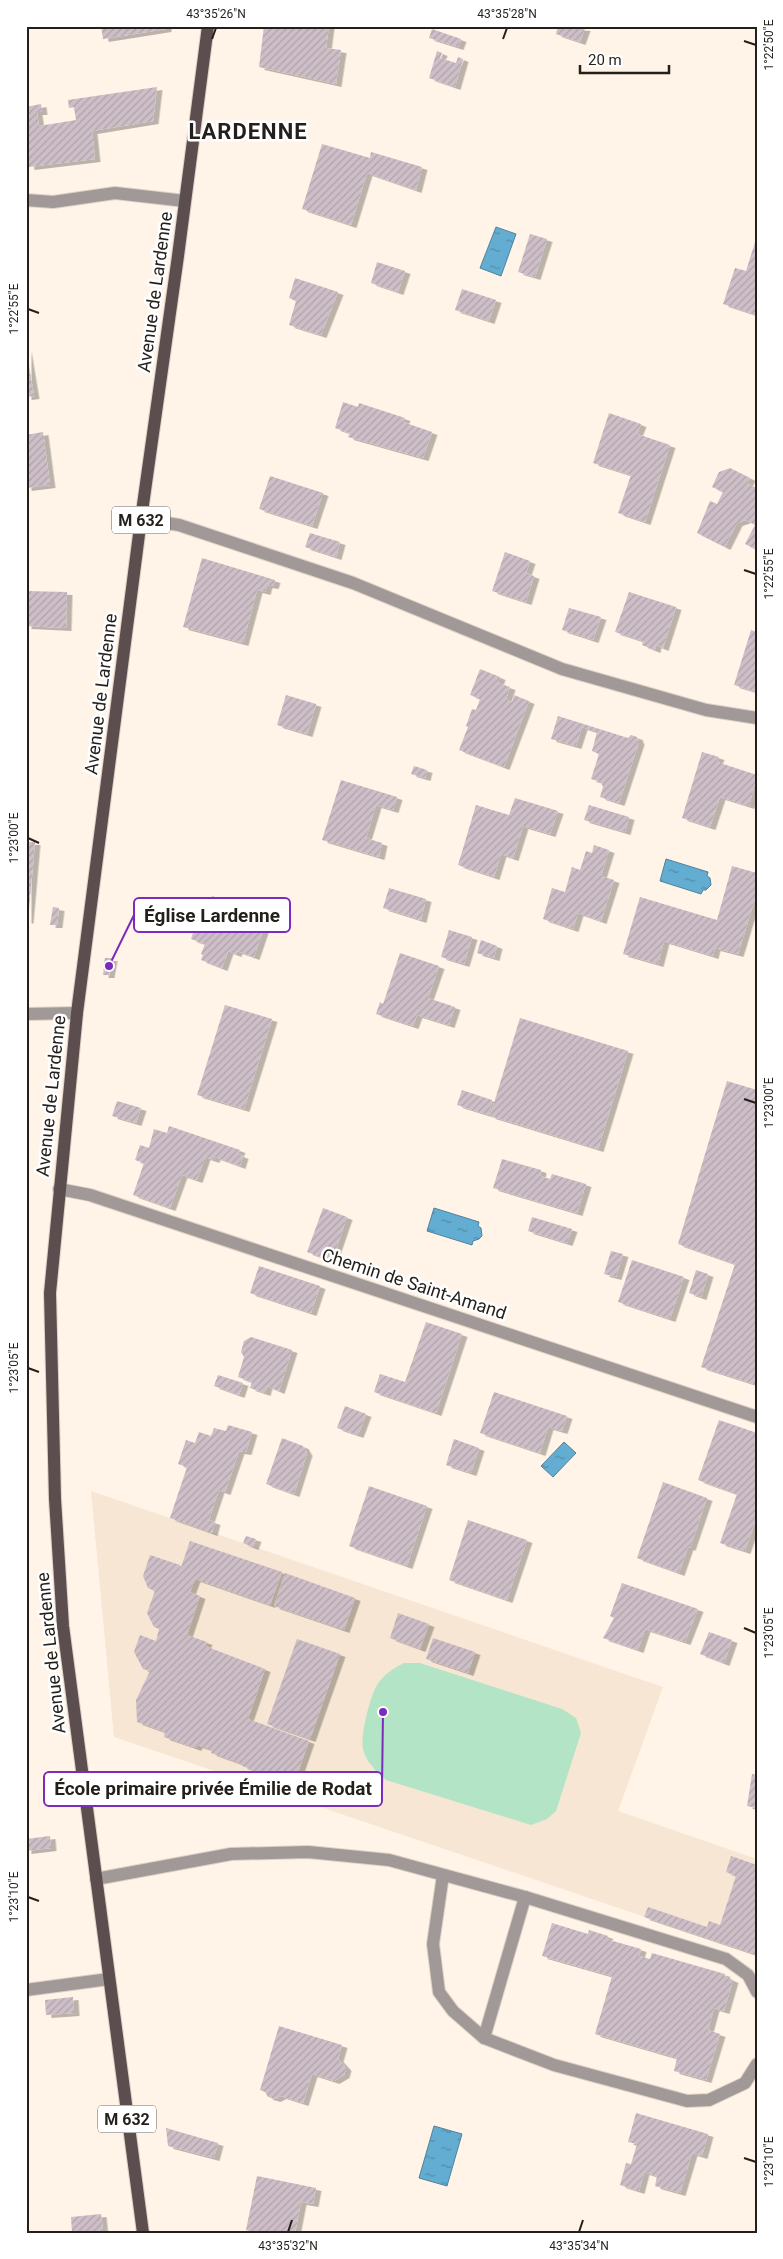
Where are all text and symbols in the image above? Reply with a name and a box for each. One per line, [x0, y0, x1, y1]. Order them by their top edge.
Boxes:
text: 43°35'26"N [186, 7, 246, 21]
text: 43°35'28"N [477, 7, 537, 21]
text: 1°22'50"E [762, 19, 776, 70]
scale bar [580, 42, 669, 74]
text: 20 m [588, 51, 622, 69]
district label: LARDENNE [188, 119, 308, 144]
street label: Avenue de Lardenne [133, 210, 176, 374]
text: 1°22'55"E [7, 283, 21, 334]
road number: M 632 [112, 506, 170, 534]
text: 1°22'55"E [762, 548, 776, 599]
street label: Avenue de Lardenne [80, 612, 121, 776]
text: 1°23'00"E [7, 812, 21, 863]
callout: Église Lardenne [134, 898, 290, 932]
text: Église Lardenne [144, 904, 280, 927]
street label: Avenue de Lardenne [32, 1014, 69, 1178]
text: 1°23'00"E [762, 1077, 776, 1128]
street label: Chemin de Saint-Amand [319, 1244, 509, 1323]
text: 1°23'05"E [7, 1342, 21, 1393]
street label: Avenue de Lardenne [32, 1571, 69, 1735]
text: 1°23'05"E [762, 1607, 776, 1658]
callout: École primaire privée Émilie de Rodat [44, 1772, 382, 1806]
text: École primaire privée Émilie de Rodat [54, 1777, 372, 1800]
text: 1°23'10"E [7, 1871, 21, 1922]
road number: M 632 [98, 2106, 156, 2132]
text: 1°23'10"E [762, 2136, 776, 2187]
text: 43°35'32"N [258, 2239, 318, 2253]
text: 43°35'34"N [549, 2239, 609, 2253]

